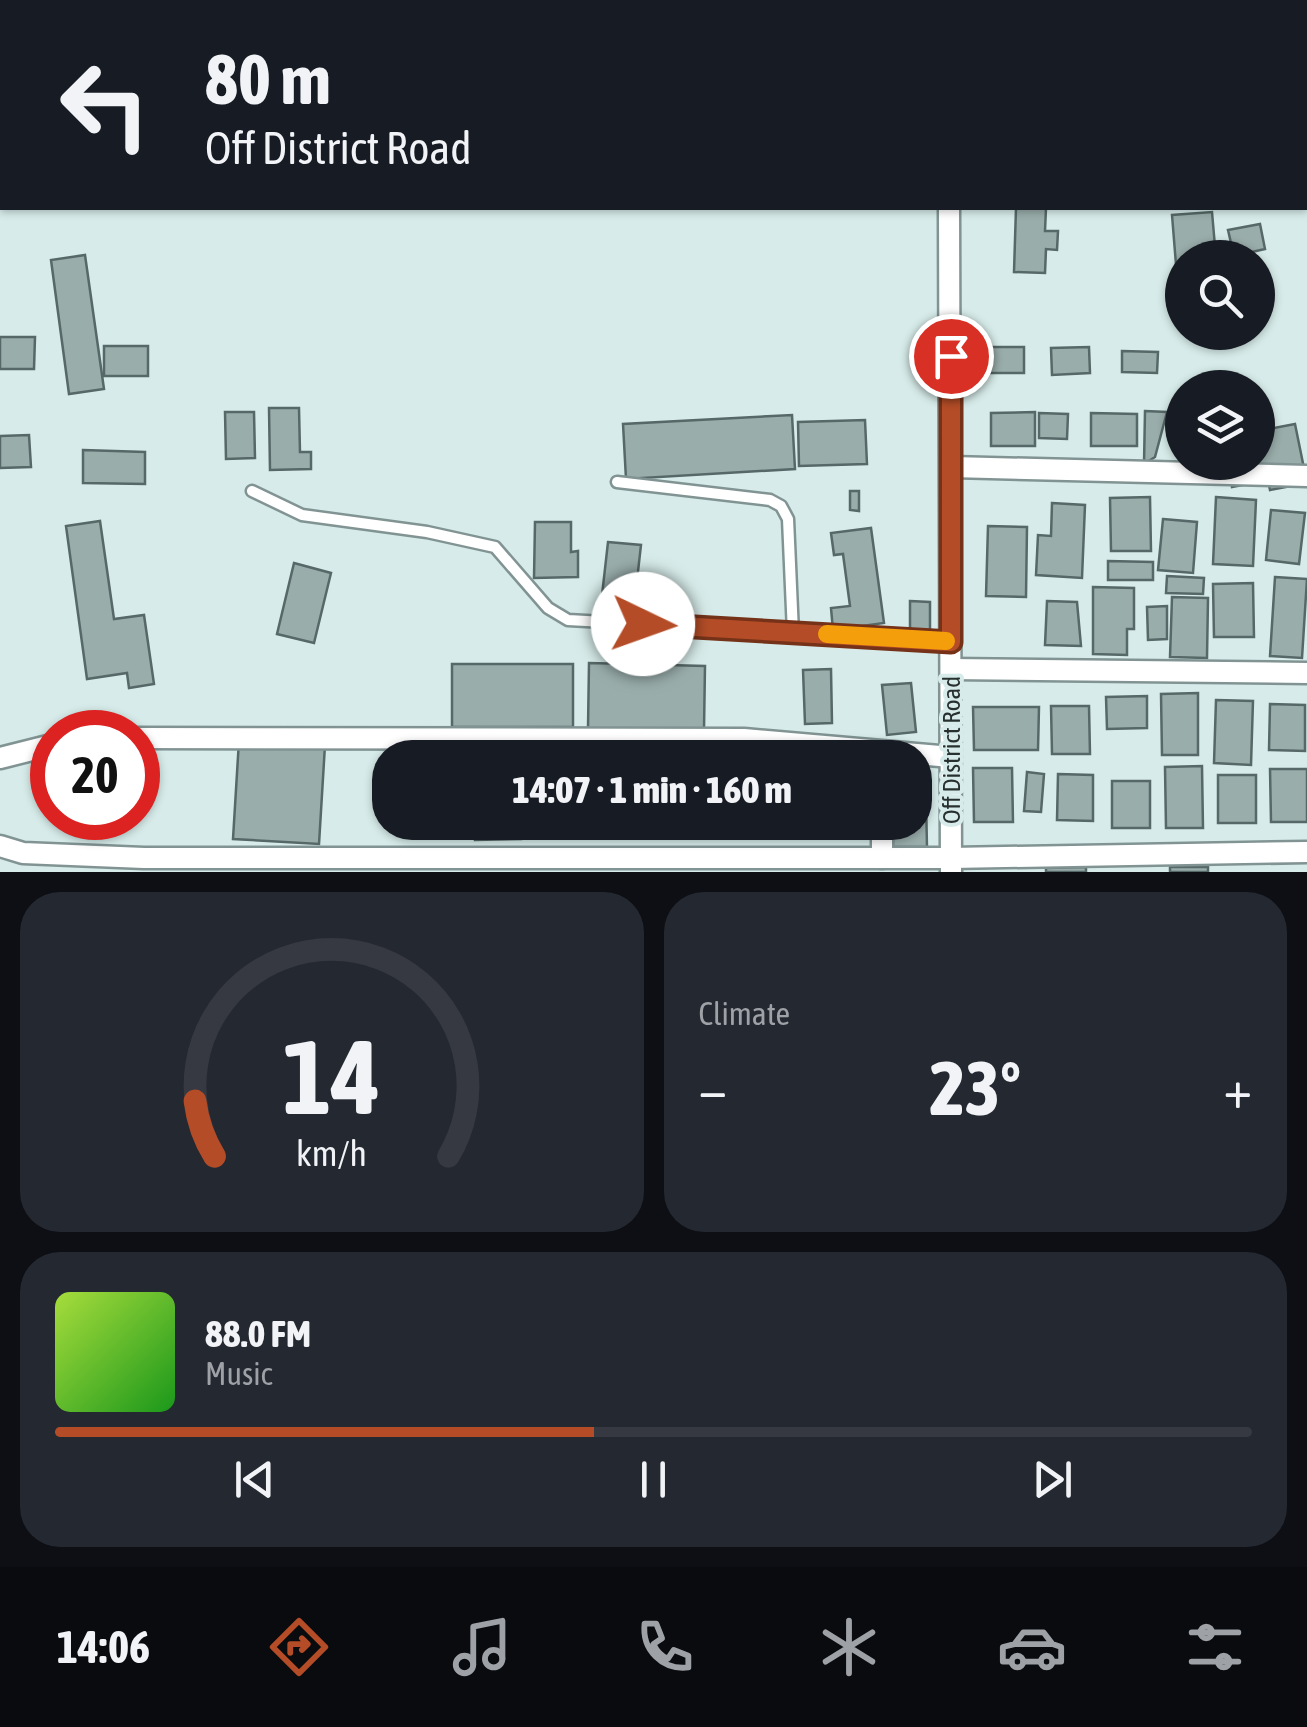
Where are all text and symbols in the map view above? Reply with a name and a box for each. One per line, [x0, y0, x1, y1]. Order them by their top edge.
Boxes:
text: 80 m [205, 39, 331, 119]
icon: left [40, 40, 170, 170]
text: Off District Road [205, 122, 472, 174]
map controls [1165, 240, 1275, 480]
button: search [1165, 240, 1275, 350]
pin [909, 314, 994, 399]
icon: arrive [924, 329, 979, 384]
button: layers [1165, 370, 1275, 480]
position arrow [591, 572, 695, 676]
street label: Off District Road [937, 676, 965, 824]
speed limit sign: 20 [30, 710, 160, 840]
text: 14:07 · 1 min · 160 m [512, 768, 792, 811]
text: Climate [699, 995, 790, 1032]
text: 14 [283, 1017, 381, 1136]
text: 23° [930, 1045, 1021, 1131]
text: − [699, 1057, 727, 1120]
text: + [1223, 1057, 1252, 1120]
text: km/h [296, 1133, 367, 1174]
text: 88.0 FM [205, 1312, 311, 1355]
text: Music [205, 1355, 272, 1392]
icon: previous [227, 1452, 282, 1507]
icon: pause [626, 1452, 681, 1507]
icon: next [1025, 1452, 1080, 1507]
icon: directions [264, 1612, 334, 1682]
icon: music [447, 1612, 517, 1682]
icon: phone [630, 1612, 700, 1682]
icon: climate [814, 1612, 884, 1682]
icon: car [997, 1612, 1067, 1682]
icon: filters [1180, 1612, 1250, 1682]
text: 14:06 [57, 1621, 150, 1673]

